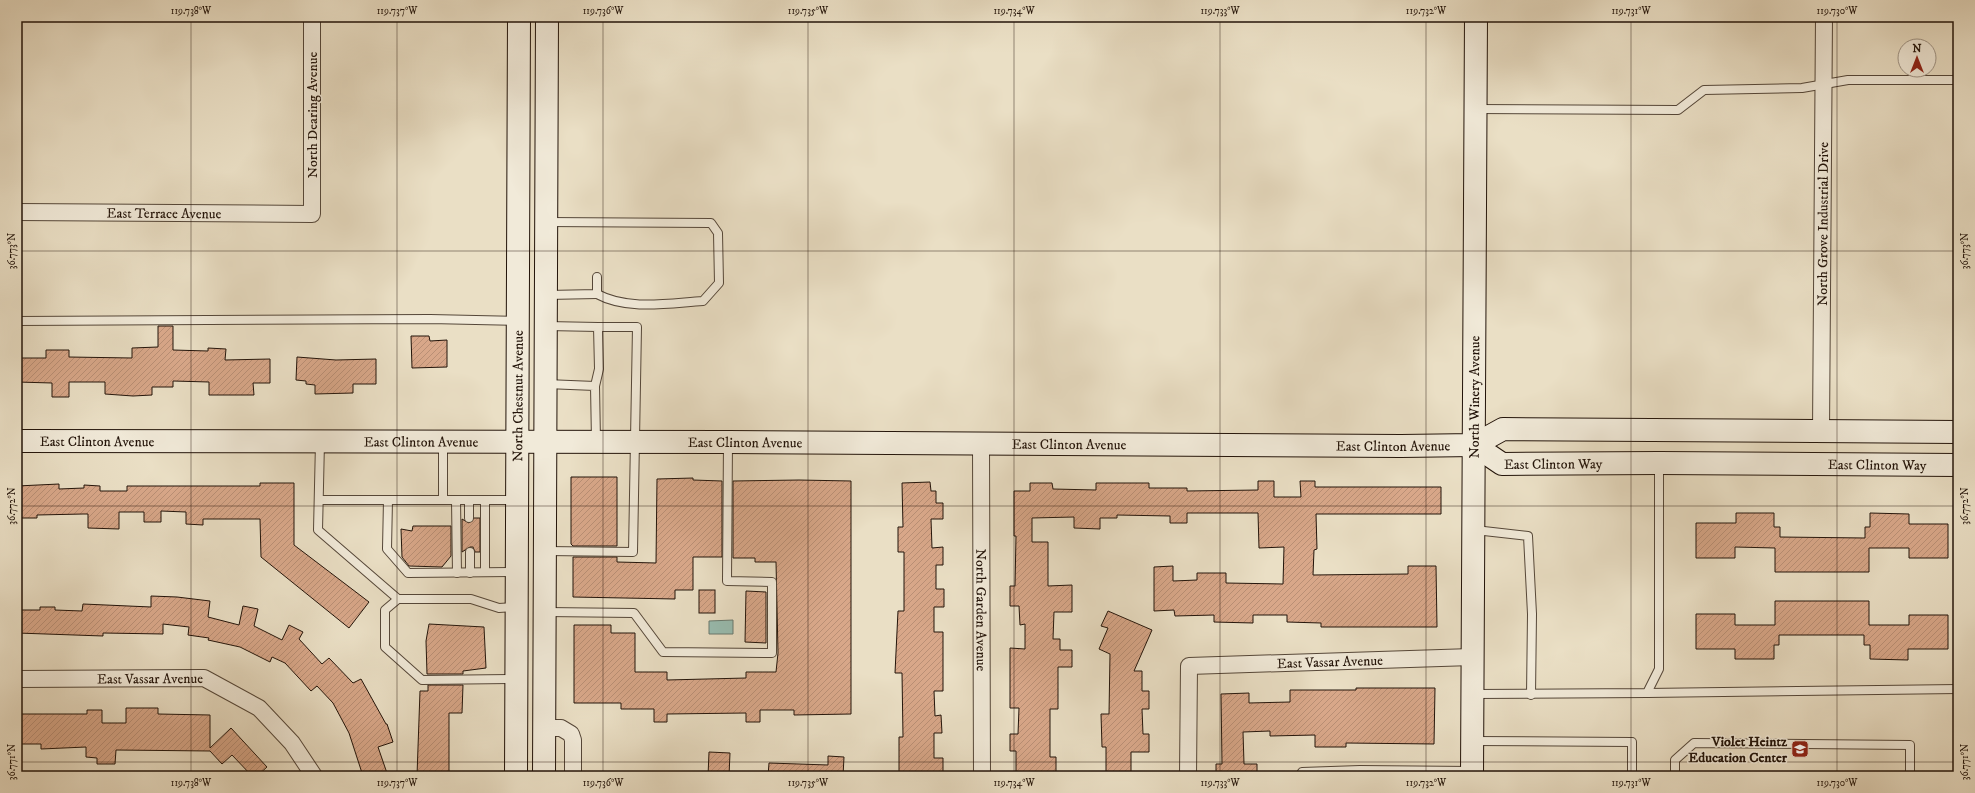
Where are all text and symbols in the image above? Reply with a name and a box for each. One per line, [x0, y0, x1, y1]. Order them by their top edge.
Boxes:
text: 119.738°W [171, 5, 212, 17]
text: 119.737°W [377, 5, 418, 17]
text: 119.736°W [583, 5, 624, 17]
text: 119.735°W [788, 5, 829, 17]
text: 119.734°W [993, 5, 1035, 17]
text: 119.733°W [1200, 5, 1240, 17]
text: 119.732°W [1406, 5, 1447, 17]
text: 119.731°W [1611, 5, 1651, 17]
text: 119.730°W [1817, 5, 1858, 17]
north arrow [1897, 38, 1937, 78]
text: N [1912, 42, 1922, 56]
street label: North Dearing Avenue [304, 52, 322, 178]
street label: North Grove Industrial Drive [1814, 142, 1833, 306]
street label: East Terrace Avenue [107, 205, 222, 223]
text: 36.773°N [6, 233, 18, 269]
text: 36.773°N [1959, 233, 1971, 269]
street label: North Chestnut Avenue [509, 330, 528, 462]
street label: North Winery Avenue [1466, 335, 1484, 458]
street label: East Clinton Avenue [40, 433, 154, 451]
street label: East Clinton Avenue [364, 433, 478, 452]
street label: East Clinton Avenue [688, 434, 802, 452]
street label: East Clinton Avenue [1012, 436, 1126, 454]
street label: East Clinton Avenue [1336, 437, 1451, 456]
street label: East Clinton Way [1504, 455, 1603, 474]
street label: East Clinton Way [1828, 456, 1927, 475]
text: 36.772°N [6, 487, 18, 525]
text: 36.772°N [1959, 487, 1971, 525]
street label: North Garden Avenue [971, 549, 990, 671]
street label: East Vassar Avenue [1277, 652, 1383, 673]
street label: East Vassar Avenue [97, 670, 203, 689]
place label: Violet Heintz Education Center [1688, 733, 1788, 767]
school or university icon: Violet Heintz Education Center [1790, 739, 1810, 759]
text: 36.771°N [6, 744, 18, 780]
text: 36.771°N [1959, 744, 1971, 780]
text: 119.738°W [171, 777, 212, 789]
text: 119.737°W [377, 777, 418, 789]
text: 119.736°W [583, 777, 624, 789]
text: 119.735°W [788, 777, 829, 789]
text: 119.734°W [993, 777, 1035, 789]
text: 119.733°W [1200, 777, 1240, 789]
text: 119.732°W [1406, 777, 1447, 789]
text: 119.731°W [1611, 777, 1651, 789]
text: 119.730°W [1817, 777, 1858, 789]

